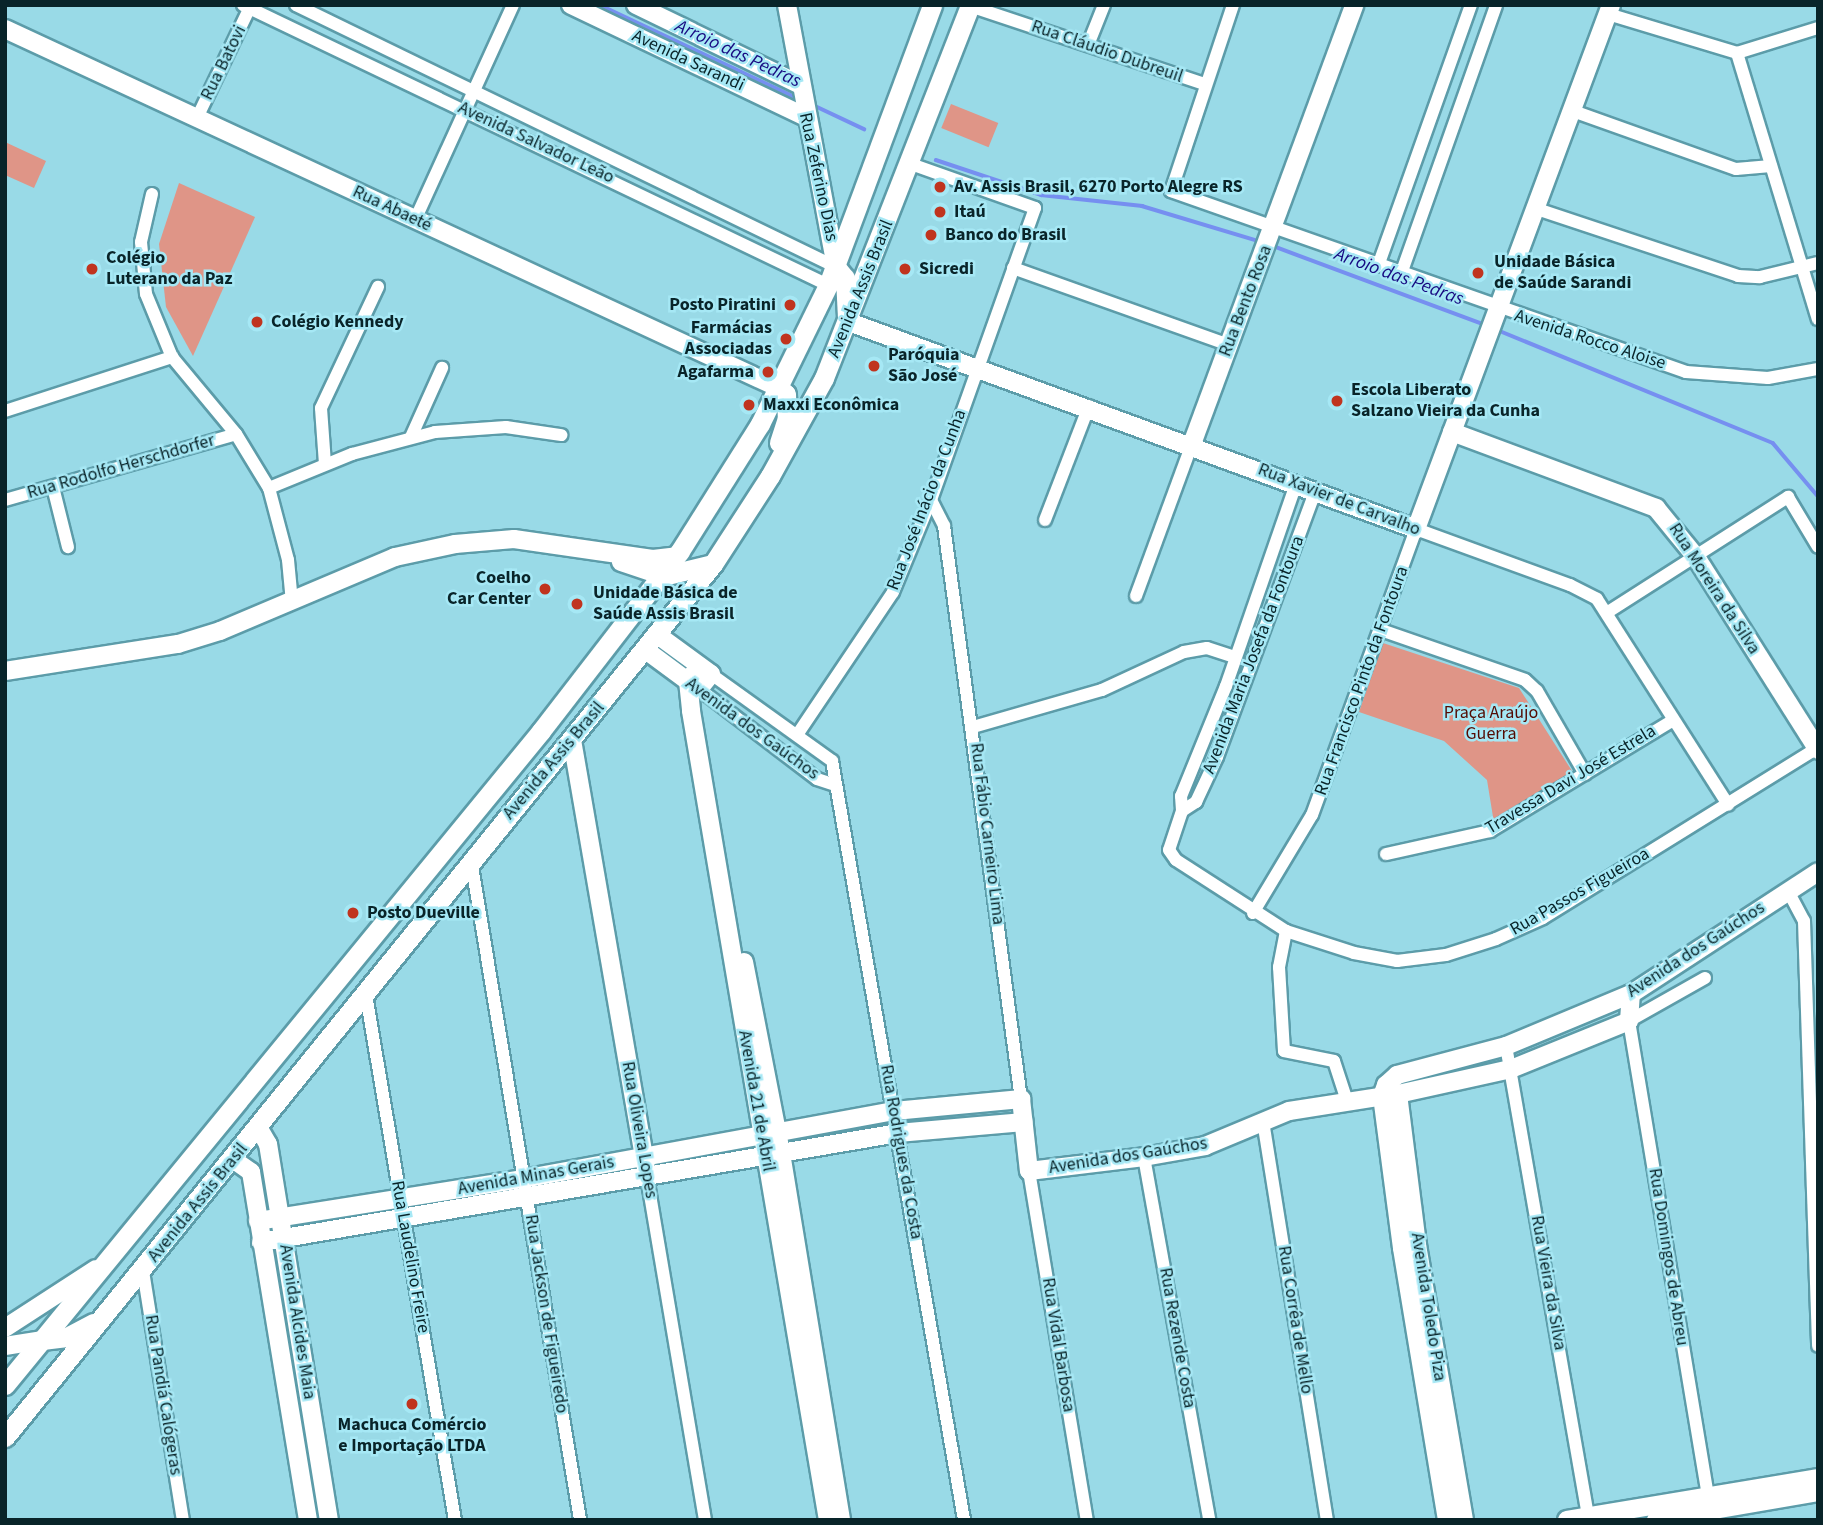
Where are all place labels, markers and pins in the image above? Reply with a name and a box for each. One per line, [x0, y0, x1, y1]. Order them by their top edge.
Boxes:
place label: Av. Assis Brasil, 6270 Porto Alegre RS [954, 176, 1243, 198]
marker: Av. Assis Brasil, 6270 Porto Alegre RS [932, 179, 948, 195]
place label: Itaú [954, 201, 986, 223]
marker: Itaú [932, 204, 948, 220]
place label: Banco do Brasil [945, 224, 1066, 246]
marker: Banco do Brasil [923, 227, 939, 243]
place label: Colégio Luterano da Paz [106, 248, 233, 290]
place label: Unidade Básica de Saúde Sarandi [1494, 252, 1631, 294]
place label: Sicredi [919, 258, 974, 280]
marker: Colégio Luterano da Paz [84, 261, 100, 277]
marker: Sicredi [897, 261, 913, 277]
marker: Unidade Básica de Saúde Sarandi [1468, 263, 1488, 283]
place label: Posto Piratini [669, 294, 776, 316]
marker: Posto Piratini [782, 297, 798, 313]
place label: Colégio Kennedy [271, 311, 404, 333]
marker: Colégio Kennedy [249, 314, 265, 330]
place label: Farmácias Associadas [685, 318, 772, 360]
marker: Farmácias Associadas [778, 331, 794, 347]
place label: Paróquia São José [888, 345, 960, 388]
marker: Paróquia São José [866, 358, 882, 374]
place label: Agafarma [678, 361, 754, 383]
marker: Agafarma [760, 364, 776, 380]
place label: Escola Liberato Salzano Vieira da Cunha [1351, 380, 1540, 422]
marker: Escola Liberato Salzano Vieira da Cunha [1329, 393, 1345, 409]
place label: Maxxi Econômica [763, 394, 899, 416]
marker: Maxxi Econômica [741, 397, 757, 413]
place label: Coelho Car Center [447, 568, 531, 610]
marker: Coelho Car Center [537, 581, 553, 597]
place label: Unidade Básica de Saúde Assis Brasil [593, 583, 738, 626]
marker: Unidade Básica de Saúde Assis Brasil [567, 594, 587, 614]
place label: Posto Dueville [367, 902, 480, 924]
marker: Posto Dueville [345, 905, 361, 921]
marker: Machuca Comércio e Importação LTDA [404, 1396, 420, 1412]
place label: Machuca Comércio e Importação LTDA [337, 1415, 487, 1458]

